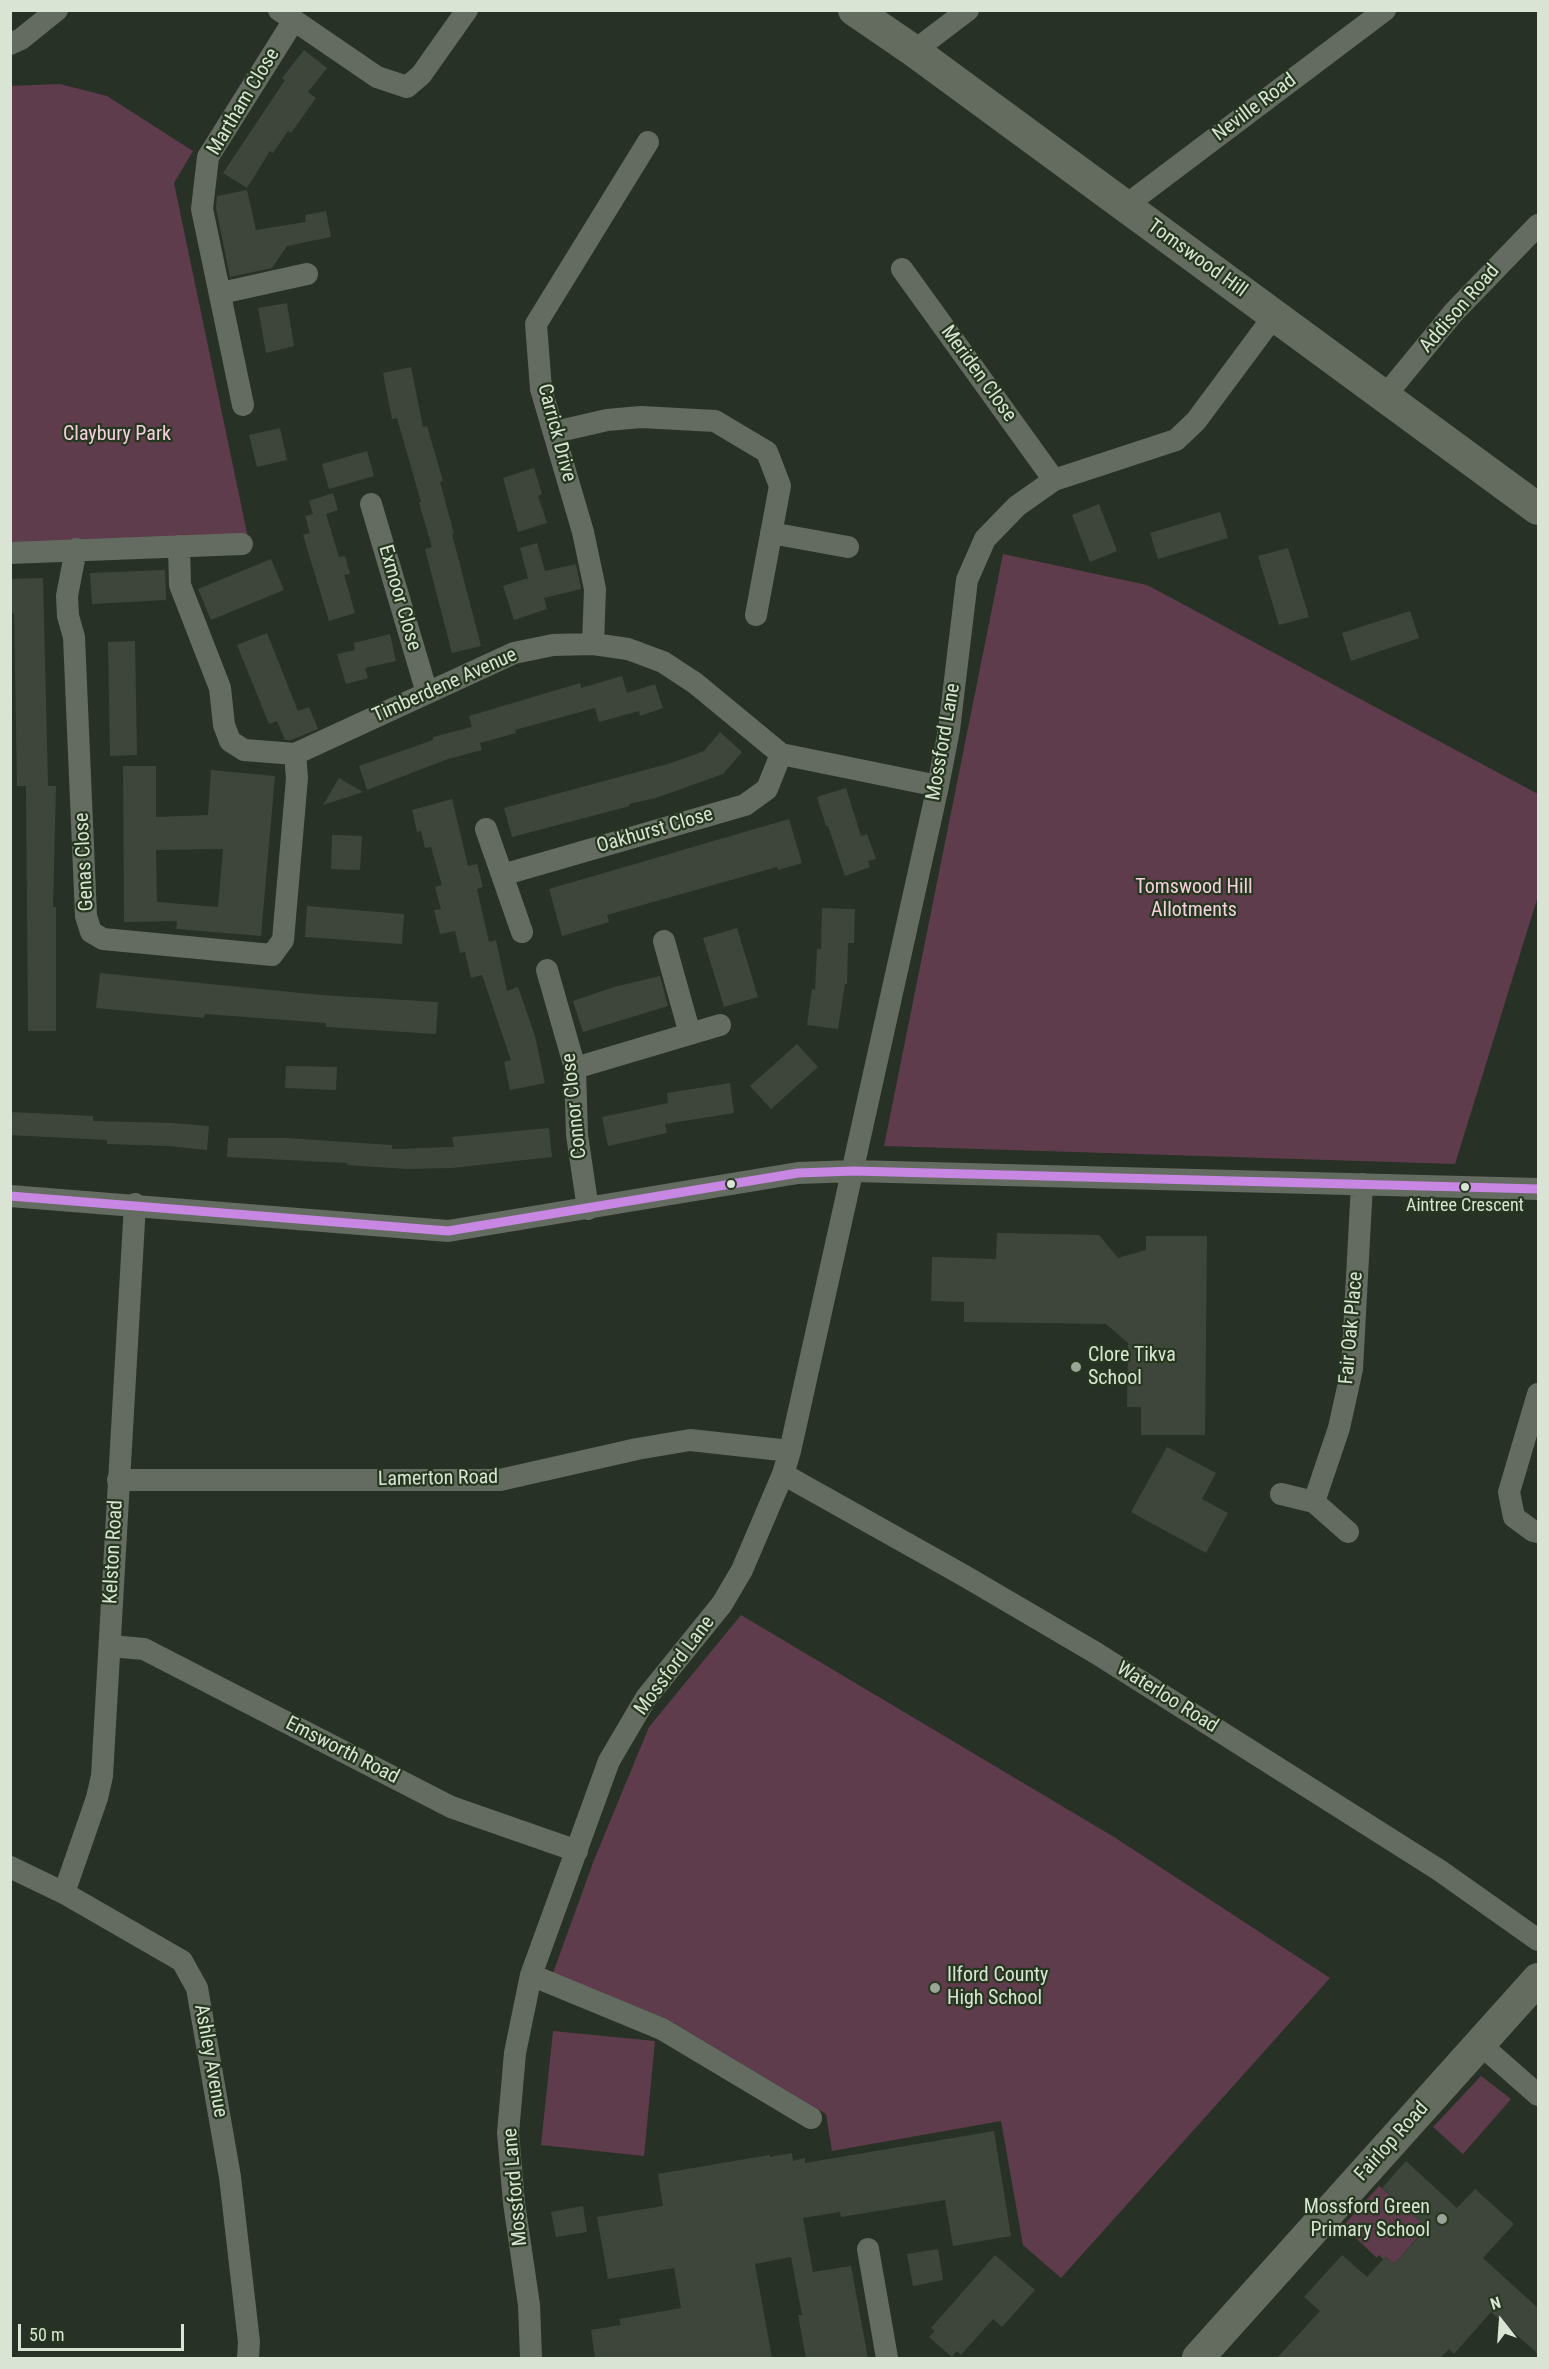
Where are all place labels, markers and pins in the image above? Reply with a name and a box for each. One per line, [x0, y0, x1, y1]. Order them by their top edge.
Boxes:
unlabelled marker [725, 1178, 737, 1190]
marker: Aintree Crescent [1459, 1181, 1471, 1193]
place label: Aintree Crescent [1406, 1195, 1524, 1217]
place label: Clore Tikva School [1088, 1344, 1176, 1391]
marker: Clore Tikva School [1069, 1360, 1083, 1374]
place label: Ilford County High School [947, 1964, 1048, 2011]
marker: Ilford County High School [928, 1981, 942, 1995]
place label: Mossford Green Primary School [1304, 2196, 1430, 2243]
marker: Mossford Green Primary School [1435, 2212, 1449, 2226]

